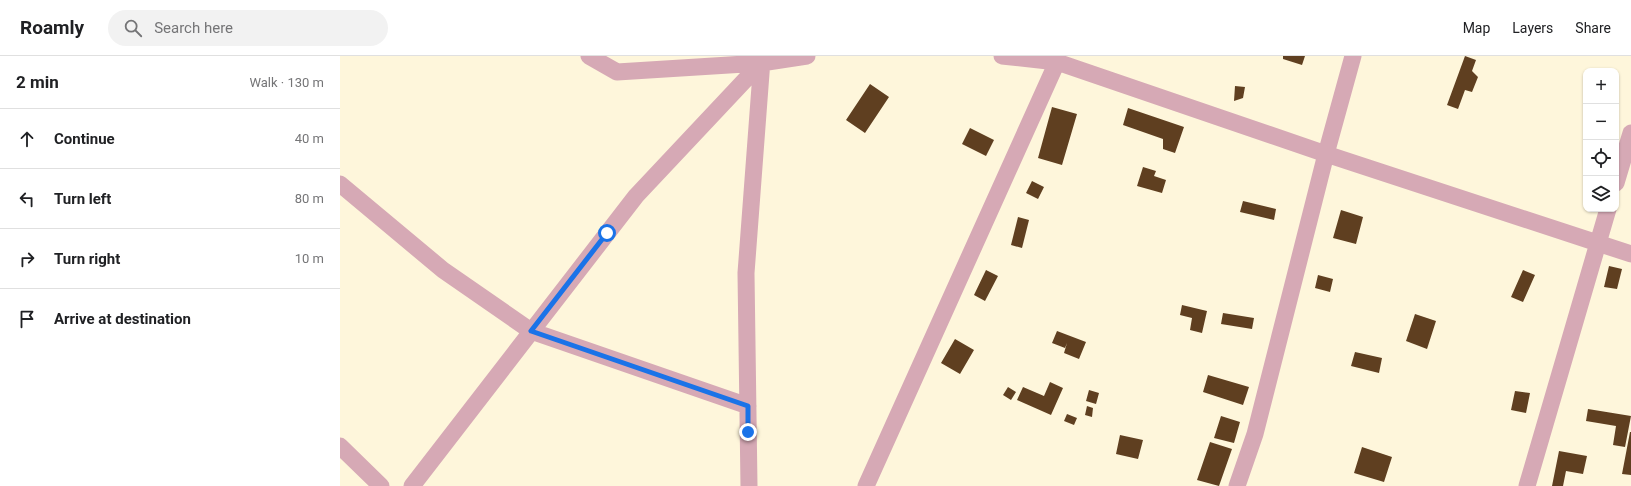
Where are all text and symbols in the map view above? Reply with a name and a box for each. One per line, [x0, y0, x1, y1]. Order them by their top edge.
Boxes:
search box [108, 10, 388, 46]
text: Roamly [20, 16, 84, 39]
icon: search [122, 17, 144, 39]
text: Search here [154, 19, 233, 37]
text: Map [1463, 20, 1490, 36]
text: Layers [1512, 20, 1553, 36]
text: Share [1575, 20, 1611, 36]
map controls [1583, 68, 1619, 212]
button: + [1583, 68, 1619, 104]
text: 2 min [16, 72, 59, 92]
text: Walk · 130 m [249, 75, 324, 90]
button: − [1583, 104, 1619, 140]
icon: ahead [16, 128, 38, 150]
text: Continue [54, 130, 115, 148]
text: 40 m [295, 131, 324, 146]
button: locate [1583, 140, 1619, 176]
button: layers [1583, 176, 1619, 212]
icon: left [16, 188, 38, 210]
text: Turn left [54, 190, 111, 208]
text: 80 m [295, 191, 324, 206]
route start [598, 224, 616, 242]
icon: right [16, 248, 38, 270]
text: Turn right [54, 250, 120, 268]
text: 10 m [295, 251, 324, 266]
icon: arrive [16, 308, 38, 330]
text: Arrive at destination [54, 310, 191, 328]
route end [739, 423, 757, 441]

